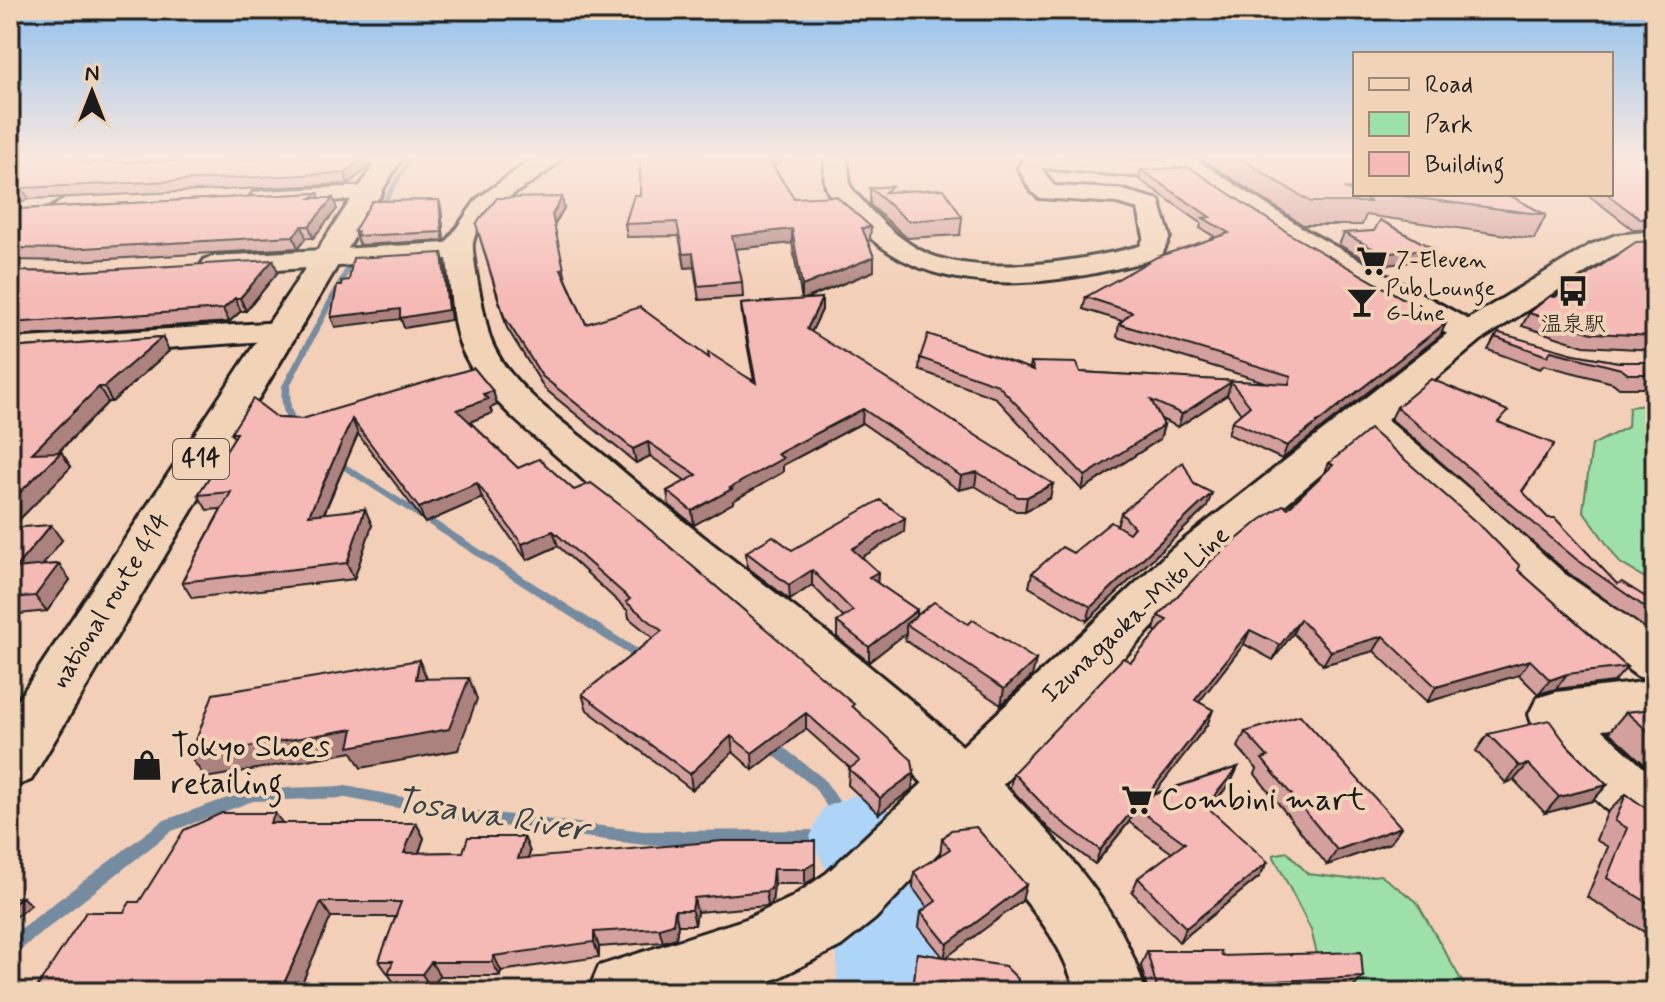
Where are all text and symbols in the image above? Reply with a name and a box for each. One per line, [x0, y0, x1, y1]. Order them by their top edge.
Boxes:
north arrow [52, 52, 132, 132]
legend [1353, 52, 1613, 196]
text: N [85, 60, 99, 88]
text: Road [1425, 70, 1473, 101]
text: Park [1425, 110, 1473, 141]
text: Building [1425, 150, 1505, 184]
supermarket icon: 7-Eleven [1355, 244, 1389, 278]
place label: 7-Eleven [1396, 247, 1486, 275]
bus stop icon: 温泉駅 [1556, 274, 1590, 308]
place label: Pub Lounge G-line [1386, 275, 1495, 328]
bar icon: Pub Lounge G-line [1345, 285, 1379, 319]
place label: 温泉駅 [1540, 311, 1606, 339]
road number: 414 [173, 439, 229, 479]
street label: national route 414 [43, 507, 179, 695]
street label: Izunagaoka-Mito Line [1035, 519, 1239, 713]
place label: Tokyo Shoes retailing [171, 726, 330, 808]
shop icon: Tokyo Shoes retailing [130, 748, 164, 782]
water label: Tosawa River [391, 779, 596, 854]
place label: Combini mart [1161, 779, 1366, 821]
supermarket icon: Combini mart [1120, 783, 1154, 817]

